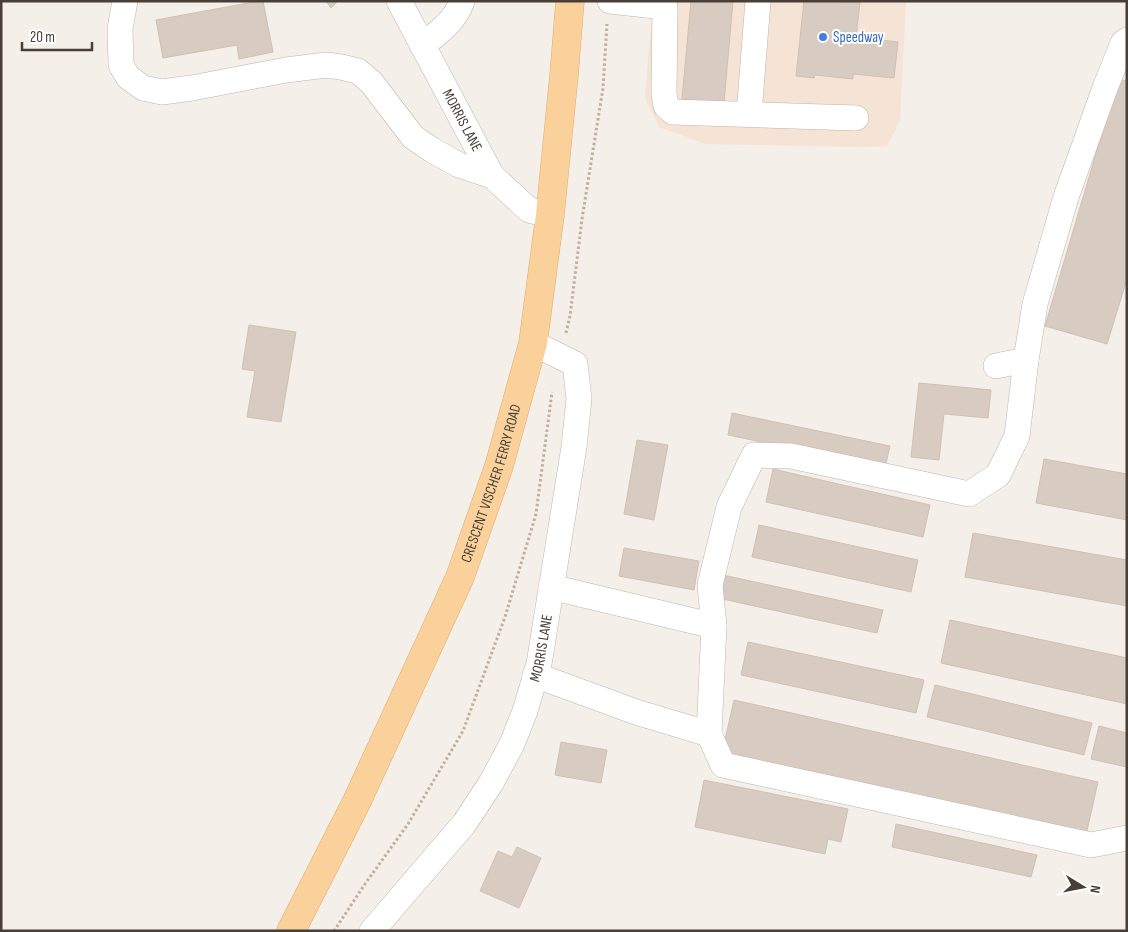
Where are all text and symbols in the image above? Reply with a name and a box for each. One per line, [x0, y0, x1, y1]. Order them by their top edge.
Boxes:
scale bar [22, 20, 92, 52]
text: 20 m [30, 28, 55, 47]
place label: Speedway [833, 28, 884, 47]
marker: Speedway [817, 31, 829, 43]
street label: MORRIS LANE [438, 86, 487, 155]
street label: CRESCENT VISCHER FERRY ROAD [456, 402, 525, 565]
street label: MORRIS LANE [525, 613, 556, 684]
north arrow [1058, 862, 1108, 912]
text: N [1086, 884, 1104, 894]

